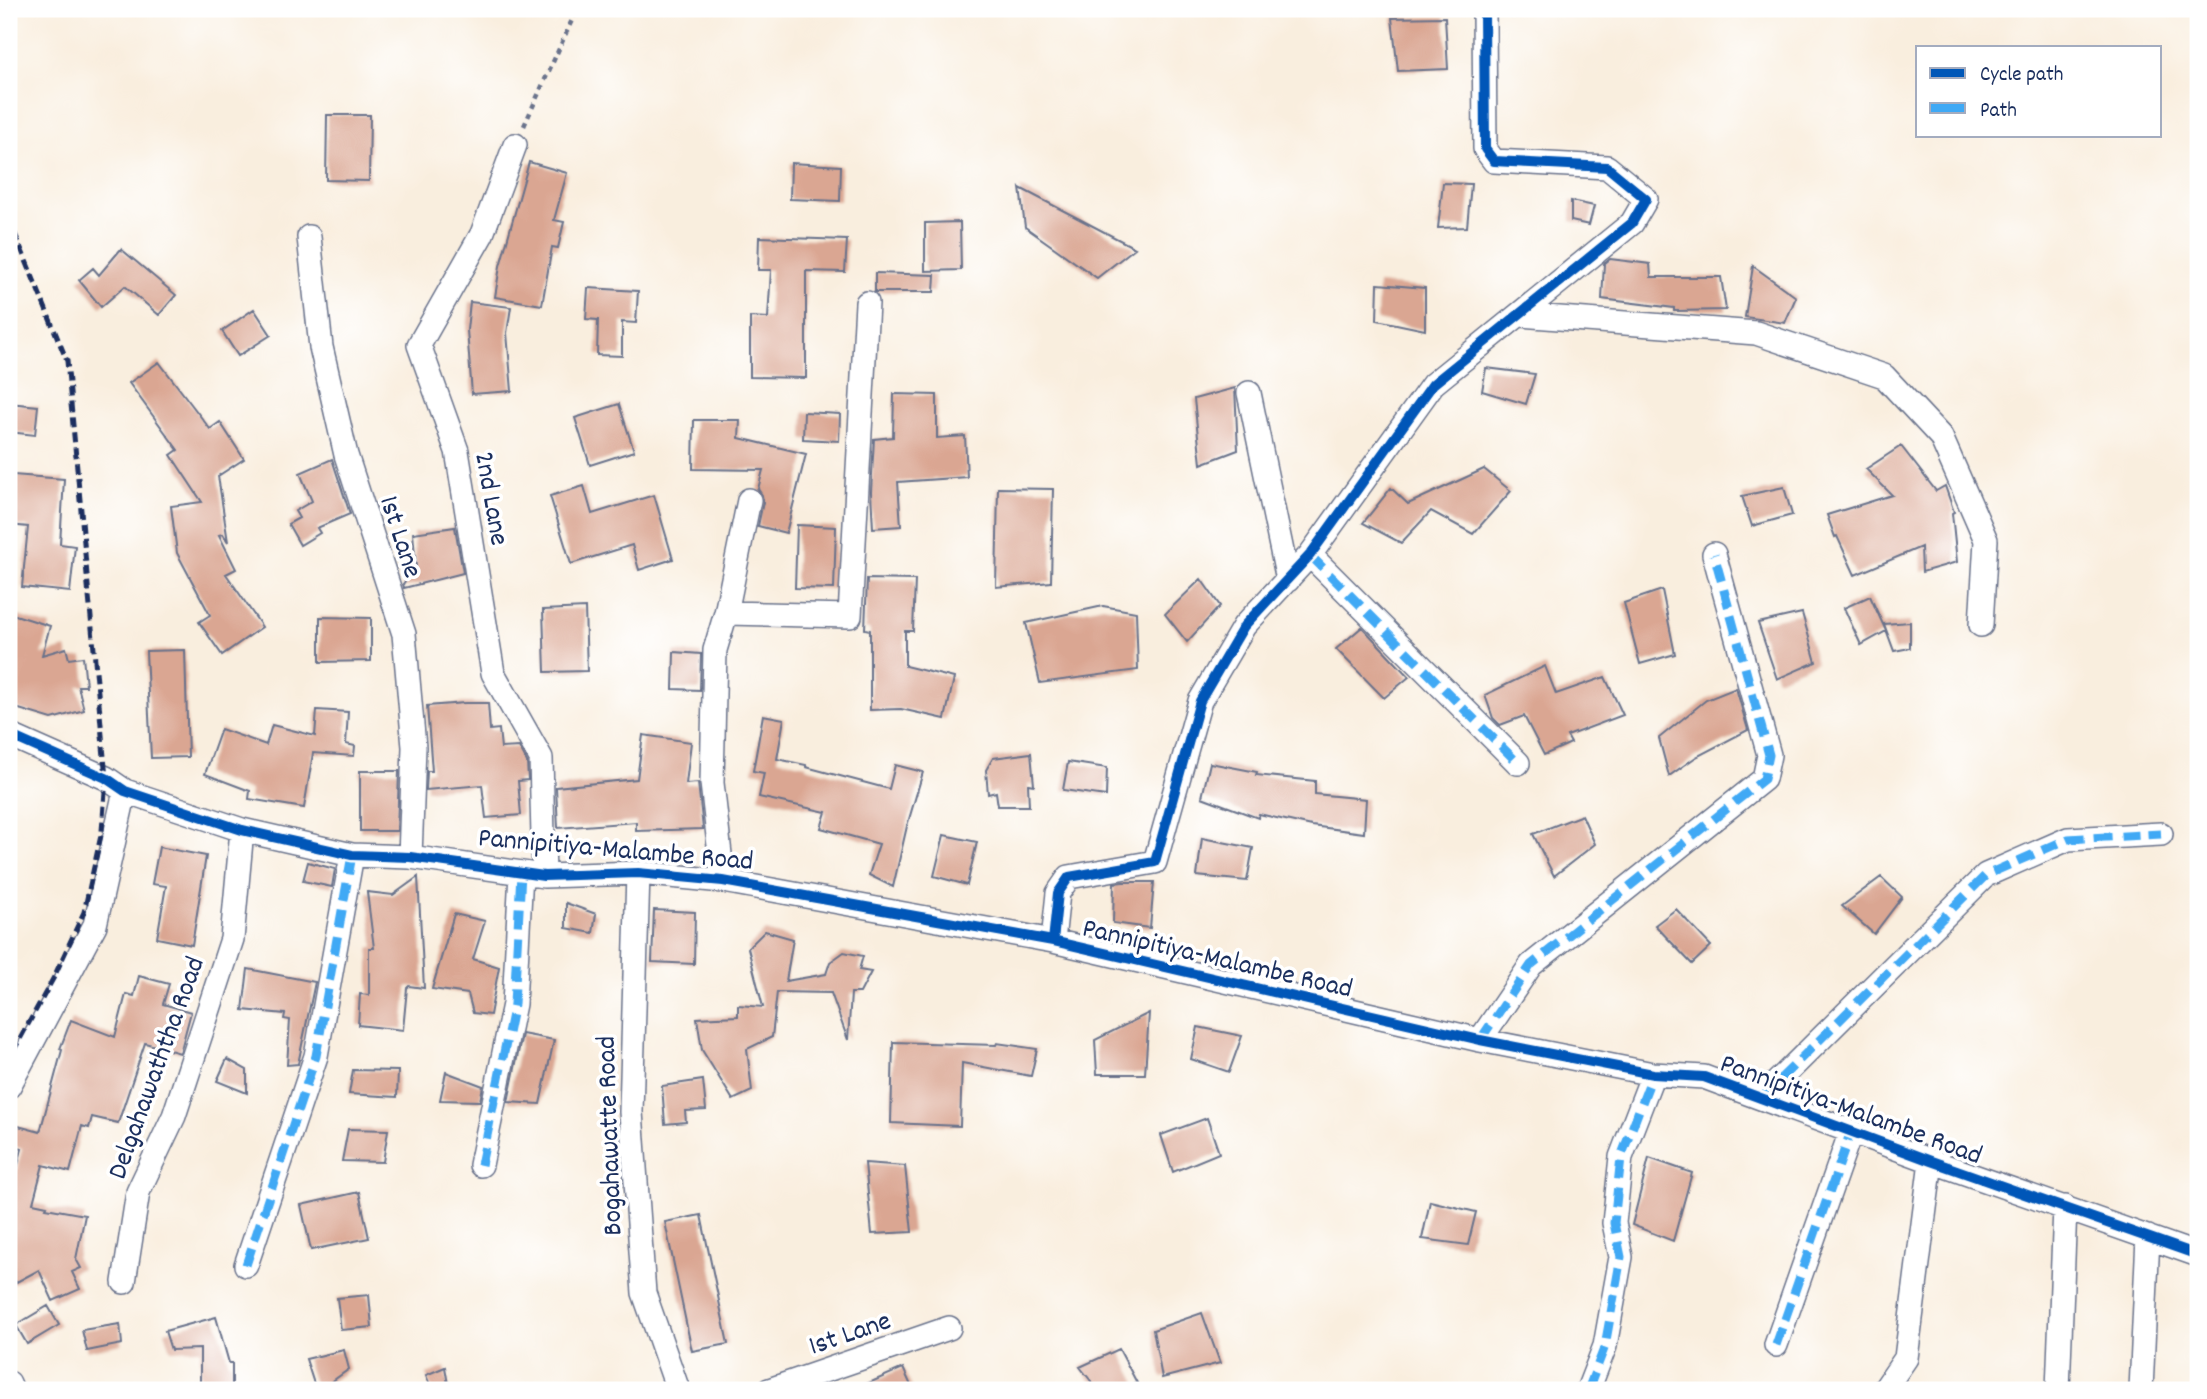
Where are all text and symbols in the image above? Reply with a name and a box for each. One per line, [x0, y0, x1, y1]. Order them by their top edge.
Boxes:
legend [1916, 46, 2162, 136]
text: Cycle path [1980, 61, 2063, 91]
text: Path [1980, 97, 2017, 127]
street label: 2nd Lane [461, 449, 517, 549]
street label: 1st Lane [366, 491, 430, 584]
street label: Pannipitiya-Malambe Road [476, 820, 755, 884]
street label: Pannipitiya-Malambe Road [1078, 910, 1356, 1011]
street label: Delgahawaththa Road [100, 952, 218, 1186]
street label: Bogahawatte Road [589, 1035, 635, 1236]
street label: Pannipitiya-Malambe Road [1714, 1046, 1987, 1178]
street label: 1st Lane [804, 1303, 897, 1368]

